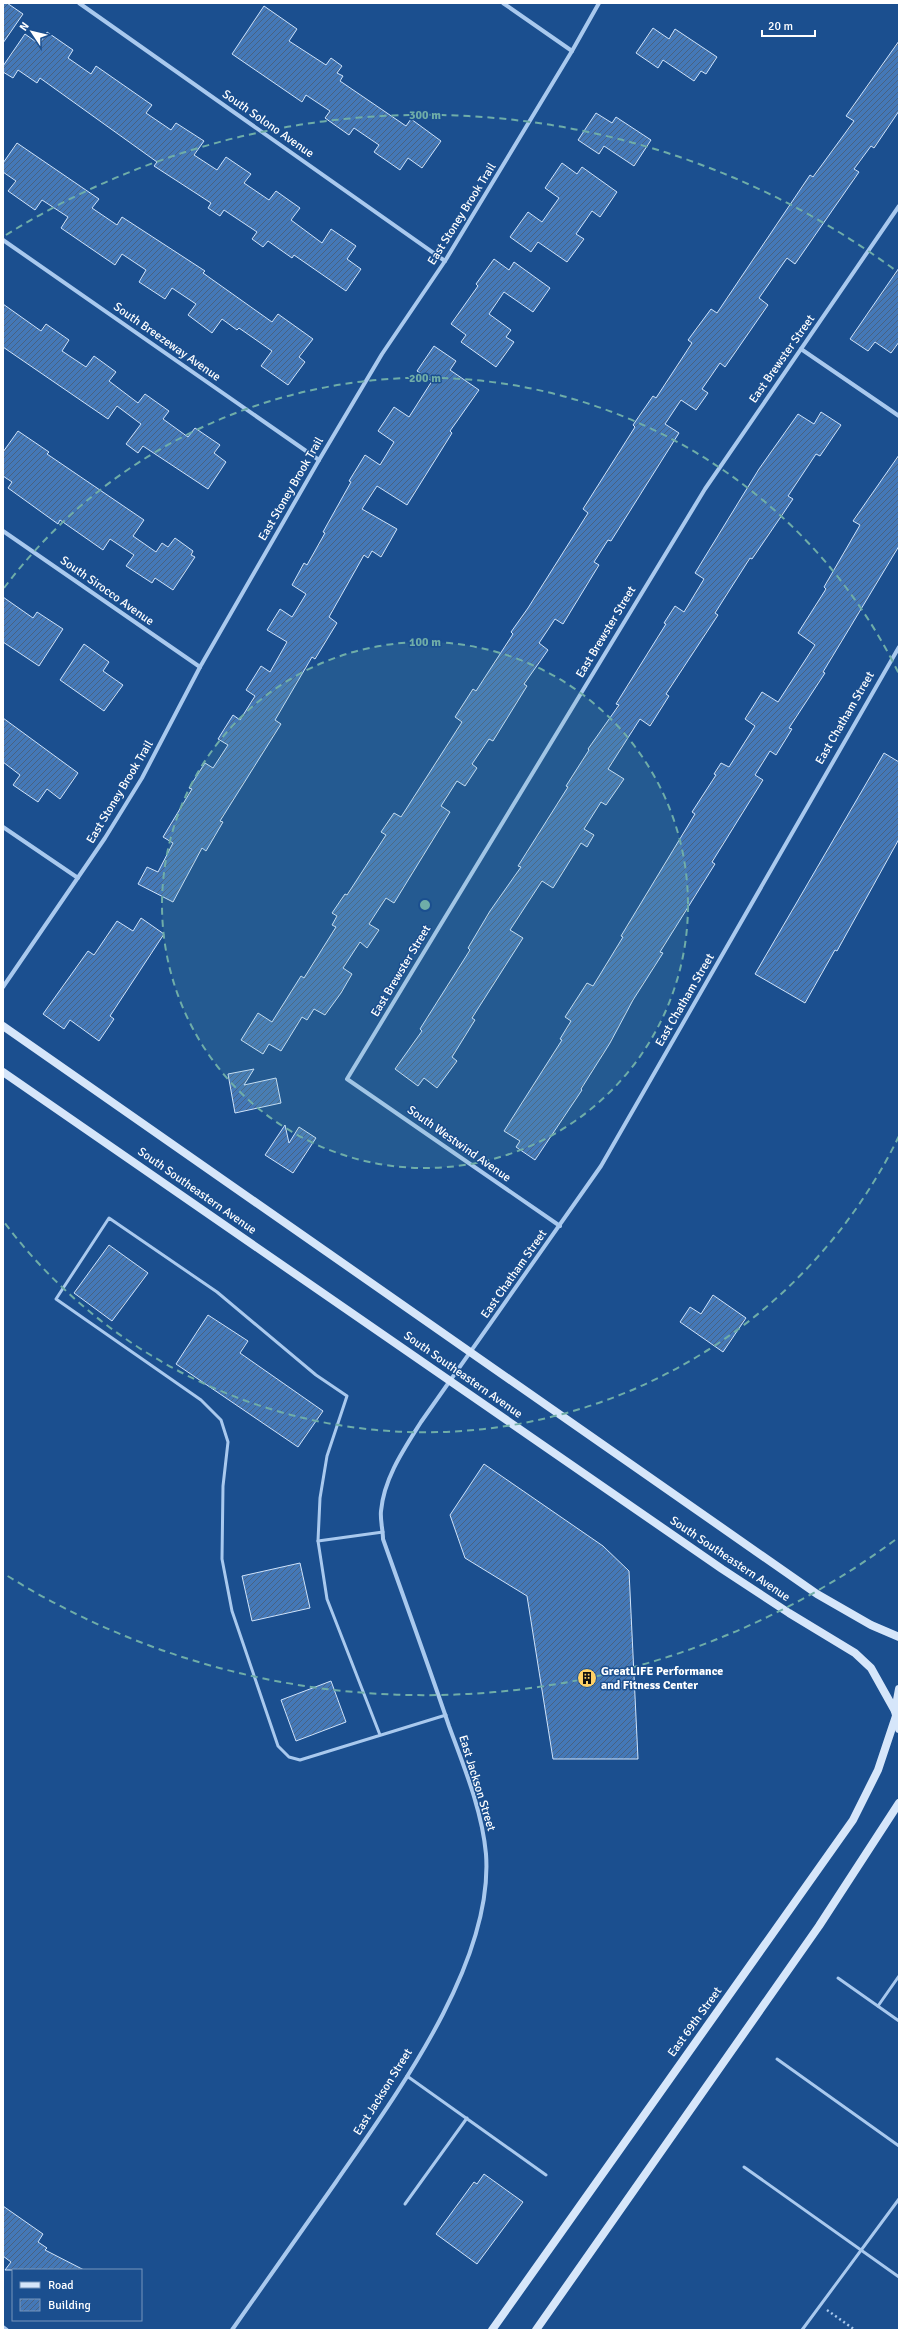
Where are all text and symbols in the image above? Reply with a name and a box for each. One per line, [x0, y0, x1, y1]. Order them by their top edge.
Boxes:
north arrow [12, 12, 52, 52]
scale bar [762, 12, 815, 38]
text: 20 m [768, 19, 793, 34]
text: N [17, 20, 32, 33]
street label: South Solono Avenue [219, 87, 317, 161]
text: 300 m [409, 108, 441, 123]
street label: East Stoney Brook Trail [425, 160, 500, 268]
street label: South Breezeway Avenue [110, 299, 224, 385]
street label: East Brewster Street [746, 312, 818, 406]
text: 200 m [409, 371, 441, 386]
street label: East Stoney Brook Trail [255, 434, 327, 544]
street label: South Sirocco Avenue [57, 553, 157, 629]
street label: East Brewster Street [573, 583, 639, 681]
text: 100 m [409, 635, 441, 650]
street label: East Chatham Street [812, 669, 878, 767]
street label: East Stoney Brook Trail [83, 737, 157, 846]
centre of rings [418, 898, 432, 912]
street label: East Brewster Street [368, 922, 434, 1020]
street label: East Chatham Street [652, 951, 718, 1049]
street label: South Westwind Avenue [404, 1102, 514, 1186]
street label: South Southeastern Avenue [135, 1144, 259, 1238]
street label: East Chatham Street [478, 1227, 550, 1321]
street label: South Southeastern Avenue [401, 1328, 525, 1422]
street label: South Southeastern Avenue [667, 1513, 793, 1605]
place label: GreatLIFE Performance and Fitness Center [601, 1664, 723, 1693]
building icon: GreatLIFE Performance and Fitness Center [576, 1667, 598, 1689]
street label: East Jackson Street [455, 1733, 499, 1833]
street label: East 69th Street [665, 1984, 725, 2060]
street label: East Jackson Street [350, 2046, 416, 2138]
legend [12, 2269, 142, 2321]
text: Road [48, 2278, 74, 2293]
text: Building [48, 2298, 91, 2313]

